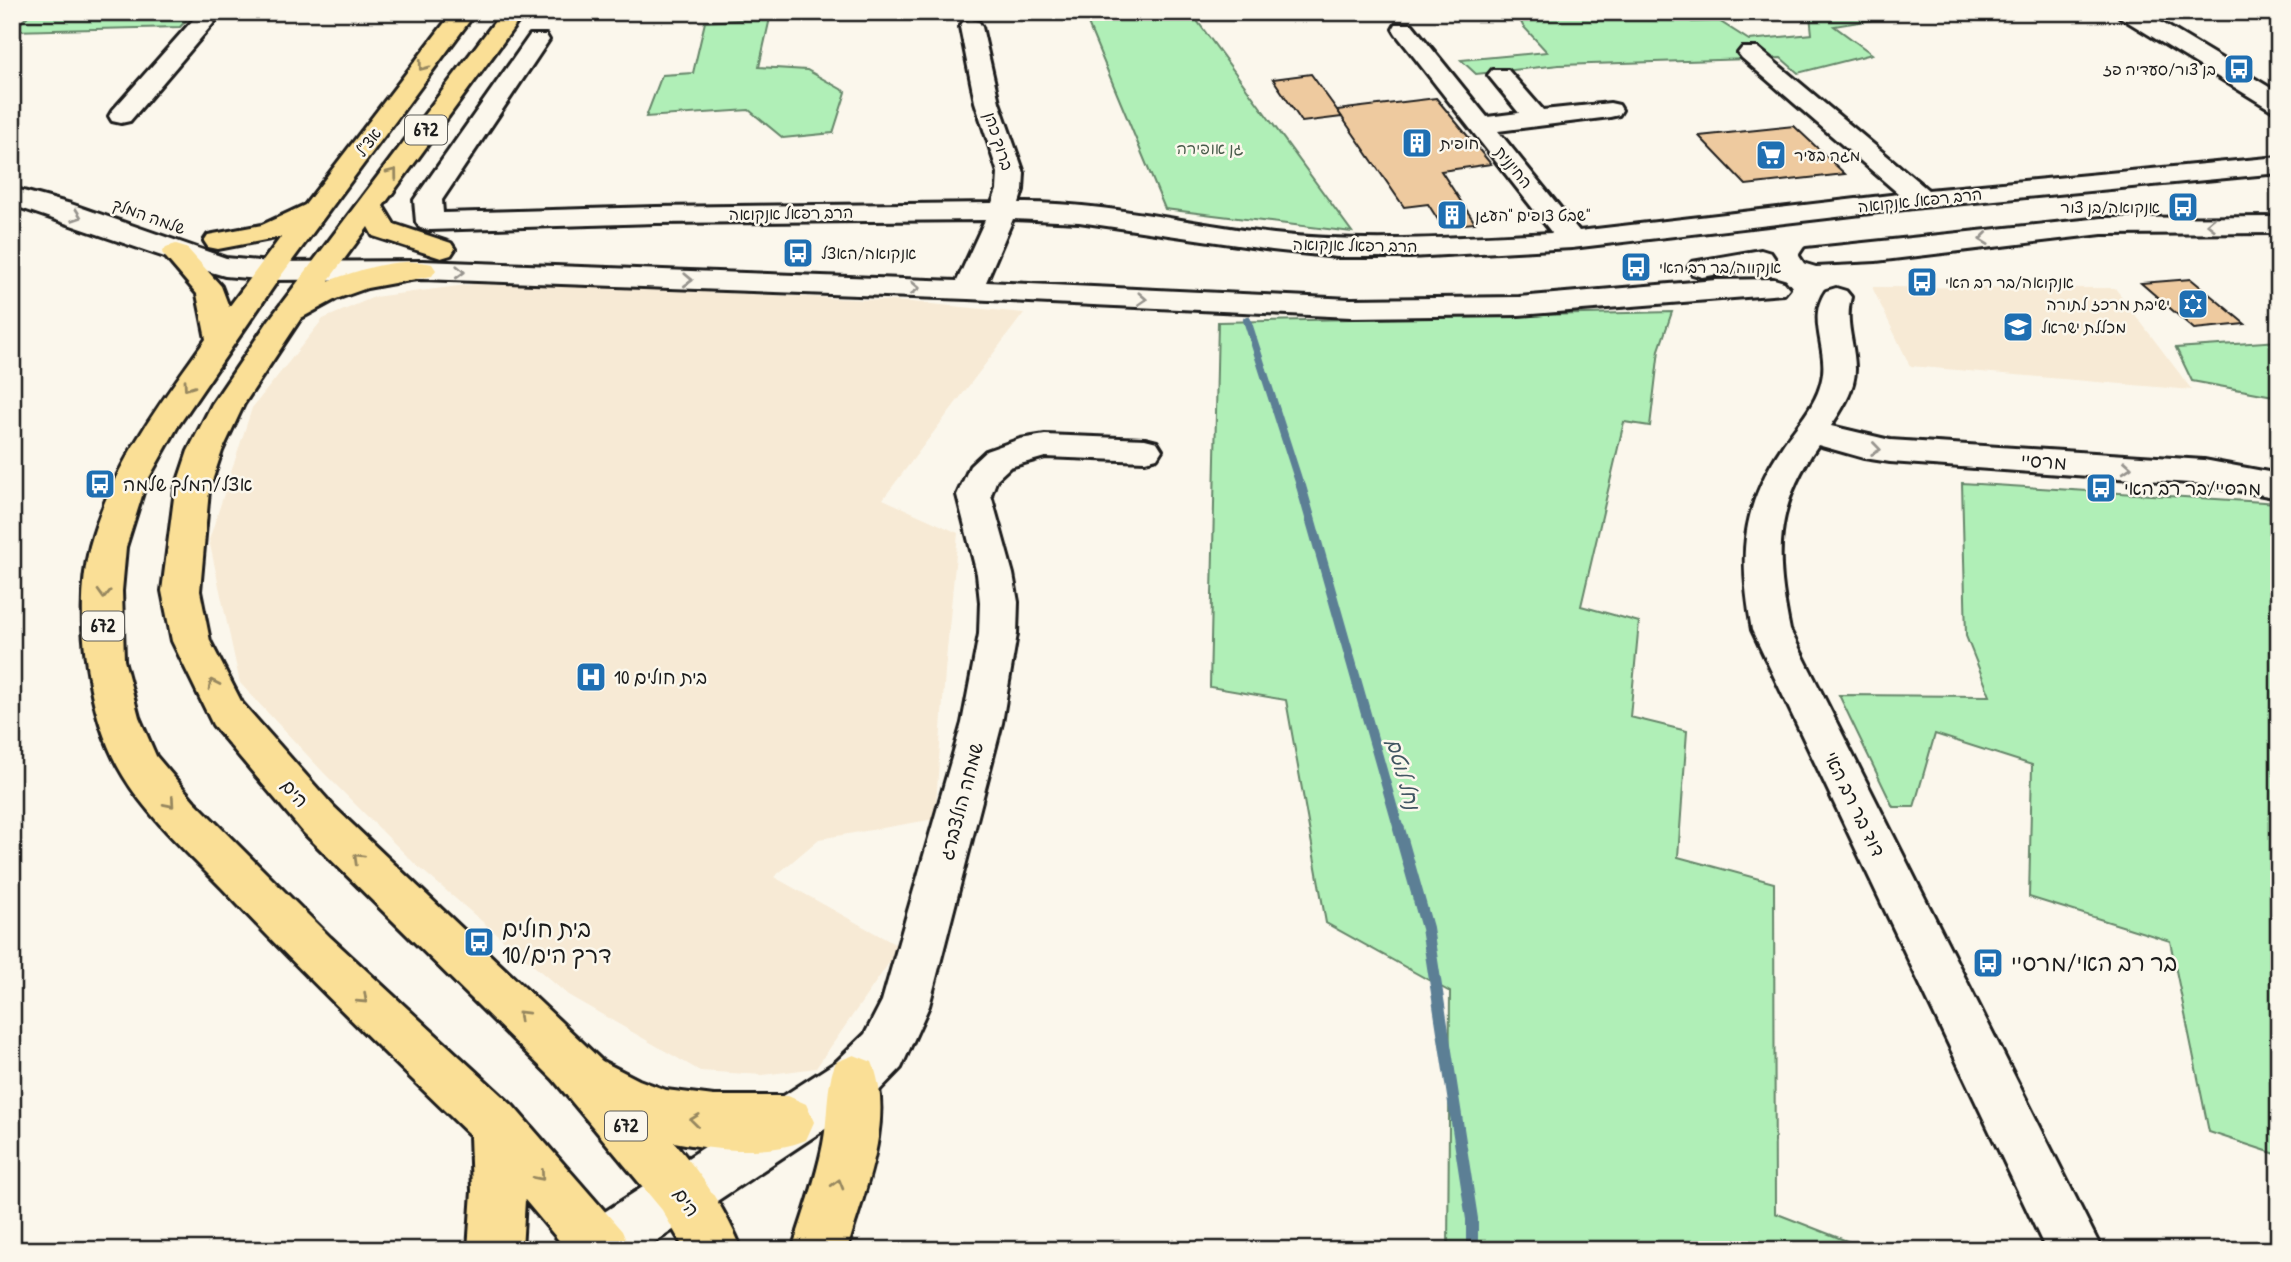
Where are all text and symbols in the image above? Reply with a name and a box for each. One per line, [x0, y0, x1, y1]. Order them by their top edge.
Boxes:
bus stop icon: בן צור/סעדיה פז [2222, 52, 2256, 86]
place label: בן צור/סעדיה פז [2103, 58, 2216, 80]
one-way arrow [419, 59, 432, 71]
street label: ברוך כהן [979, 109, 1019, 173]
road number: 672 [405, 116, 447, 145]
street label: אצ"ל [350, 123, 386, 161]
building icon: חופית [1400, 126, 1434, 160]
place label: חופית [1439, 132, 1479, 154]
park label: גן אופירה [1177, 137, 1244, 159]
supermarket icon: מגה בעיר [1754, 138, 1788, 172]
street label: החיננית [1490, 141, 1538, 193]
place label: מגה בעיר [1794, 144, 1860, 166]
one-way arrow [384, 168, 397, 181]
street label: הרב רפאל אנקואה [1857, 183, 1983, 217]
bus stop icon: אנקואה/בן צור [2166, 190, 2200, 224]
street label: שלמה המלך [110, 193, 188, 239]
place label: אנקואה/בן צור [2060, 196, 2160, 218]
building icon: שבט צופים "העגן" [1435, 198, 1469, 232]
street label: הרב רפאל אנקואה [728, 201, 854, 225]
place label: שבט צופים "העגן" [1475, 204, 1591, 226]
one-way arrow [71, 208, 83, 222]
one-way arrow [2205, 216, 2215, 232]
one-way arrow [1978, 232, 1990, 247]
street label: הרב רפאל אנקואה [1292, 233, 1418, 257]
bus stop icon: אנקואה/האצל [781, 236, 815, 270]
place label: אנקואה/האצל [821, 242, 916, 264]
bus stop icon: אנקווה/בר רב האי [1619, 250, 1653, 284]
place label: אנקווה/בר רב האי [1659, 256, 1781, 278]
one-way arrow [455, 264, 466, 279]
bus stop icon: אנקואה/בר רב האי [1905, 265, 1939, 299]
place label: אנקואה/בר רב האי [1945, 271, 2074, 293]
one-way arrow [683, 272, 694, 287]
one-way arrow [910, 281, 921, 296]
synagogue icon: ישיבת מרכז לתורה [2176, 287, 2210, 321]
one-way arrow [1137, 291, 1148, 306]
place label: ישיבת מרכז לתורה [2046, 293, 2170, 315]
school or university icon: מכללת ישראל [2001, 310, 2035, 344]
place label: מכללת ישראל [2041, 316, 2126, 338]
one-way arrow [184, 378, 196, 391]
one-way arrow [1870, 441, 1882, 456]
street label: מרסיי [2020, 446, 2068, 476]
one-way arrow [2122, 459, 2133, 474]
bus stop icon: אצל/המלך שלמה [83, 467, 117, 501]
place label: אצל/המלך שלמה [123, 471, 252, 497]
bus stop icon: מרסיי/בר רב האי [2084, 471, 2118, 505]
place label: מרסיי/בר רב האי [2124, 475, 2261, 501]
one-way arrow [96, 588, 111, 599]
road number: 672 [82, 612, 124, 640]
hospital icon: בית חולים 10 [574, 660, 608, 694]
place label: בית חולים 10 [614, 664, 707, 690]
one-way arrow [207, 679, 221, 691]
water label: נחל לוטם [1380, 735, 1428, 815]
street label: שמחה הולצברג [933, 739, 989, 863]
street label: דוד בר רב האי [1818, 747, 1892, 861]
street label: הים [275, 773, 315, 813]
one-way arrow [162, 795, 174, 808]
one-way arrow [353, 853, 366, 866]
place label: בית חולים 10/דרך הים [502, 913, 612, 970]
bus stop icon: בית חולים 10/דרך הים [462, 925, 496, 959]
bus stop icon: בר רב האי/מרסיי [1971, 946, 2005, 980]
place label: בר רב האי/מרסיי [2011, 947, 2177, 978]
one-way arrow [355, 991, 368, 1003]
one-way arrow [517, 1011, 530, 1024]
road number: 672 [605, 1112, 647, 1140]
one-way arrow [689, 1113, 701, 1128]
one-way arrow [532, 1167, 544, 1180]
one-way arrow [829, 1178, 844, 1190]
street label: הים [668, 1182, 706, 1222]

